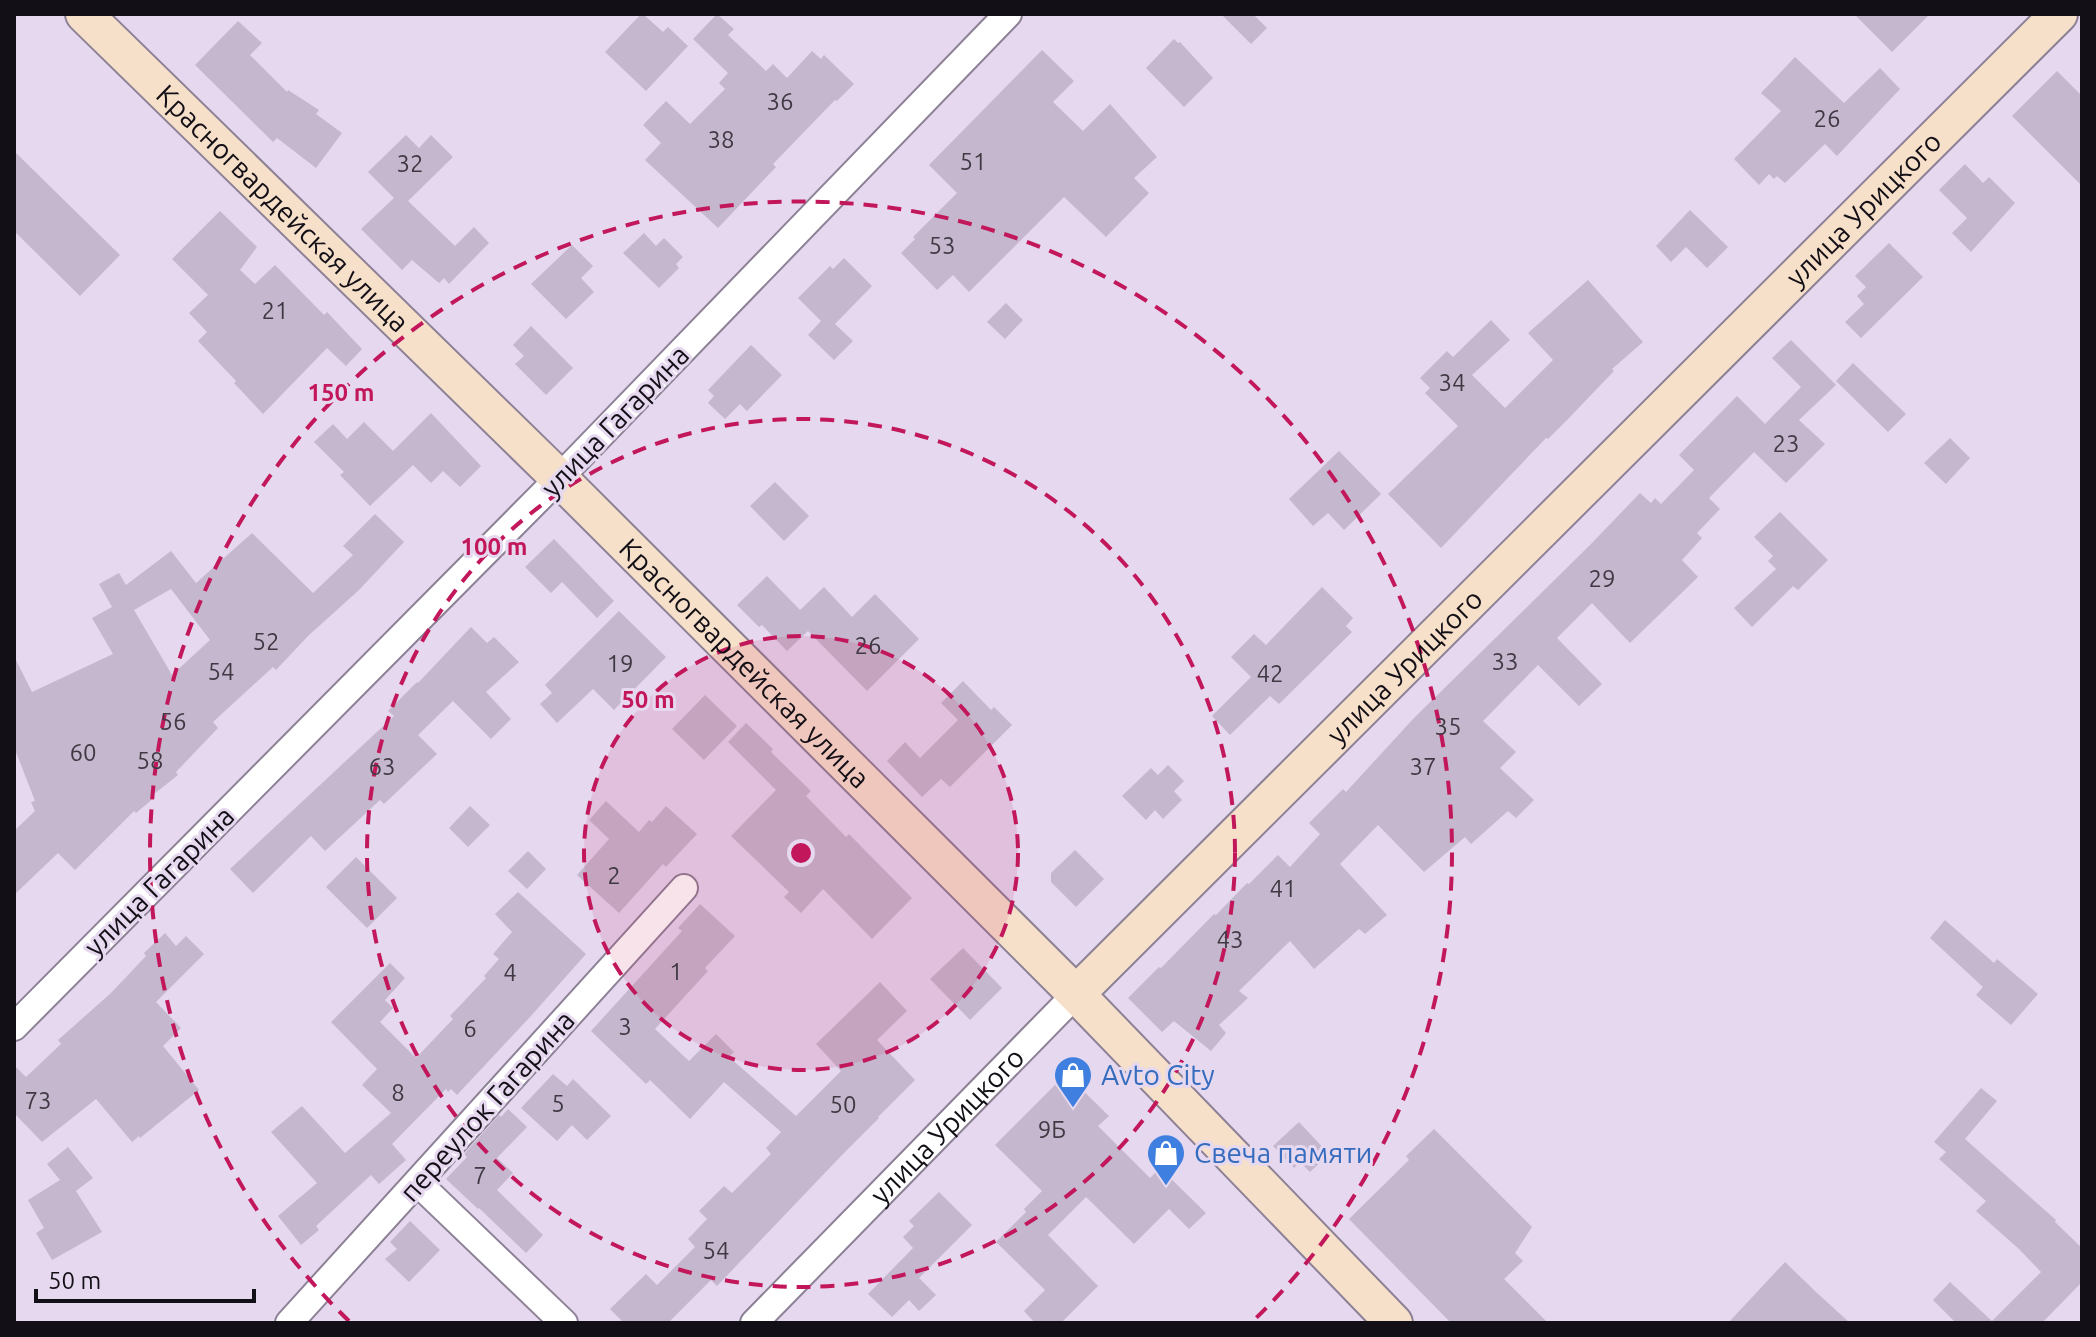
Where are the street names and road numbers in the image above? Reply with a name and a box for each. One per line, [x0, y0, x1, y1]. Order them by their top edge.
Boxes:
street label: Красногвардейская улица [151, 78, 416, 338]
street label: улица Урицкого [1779, 125, 1947, 292]
street label: улица Гагарина [535, 339, 695, 503]
street label: Красногвардейская улица [614, 532, 876, 794]
street label: улица Урицкого [1320, 582, 1488, 750]
street label: улица Гагарина [78, 800, 240, 962]
street label: переулок Гагарина [393, 1004, 580, 1207]
street label: улица Урицкого [864, 1041, 1030, 1210]

